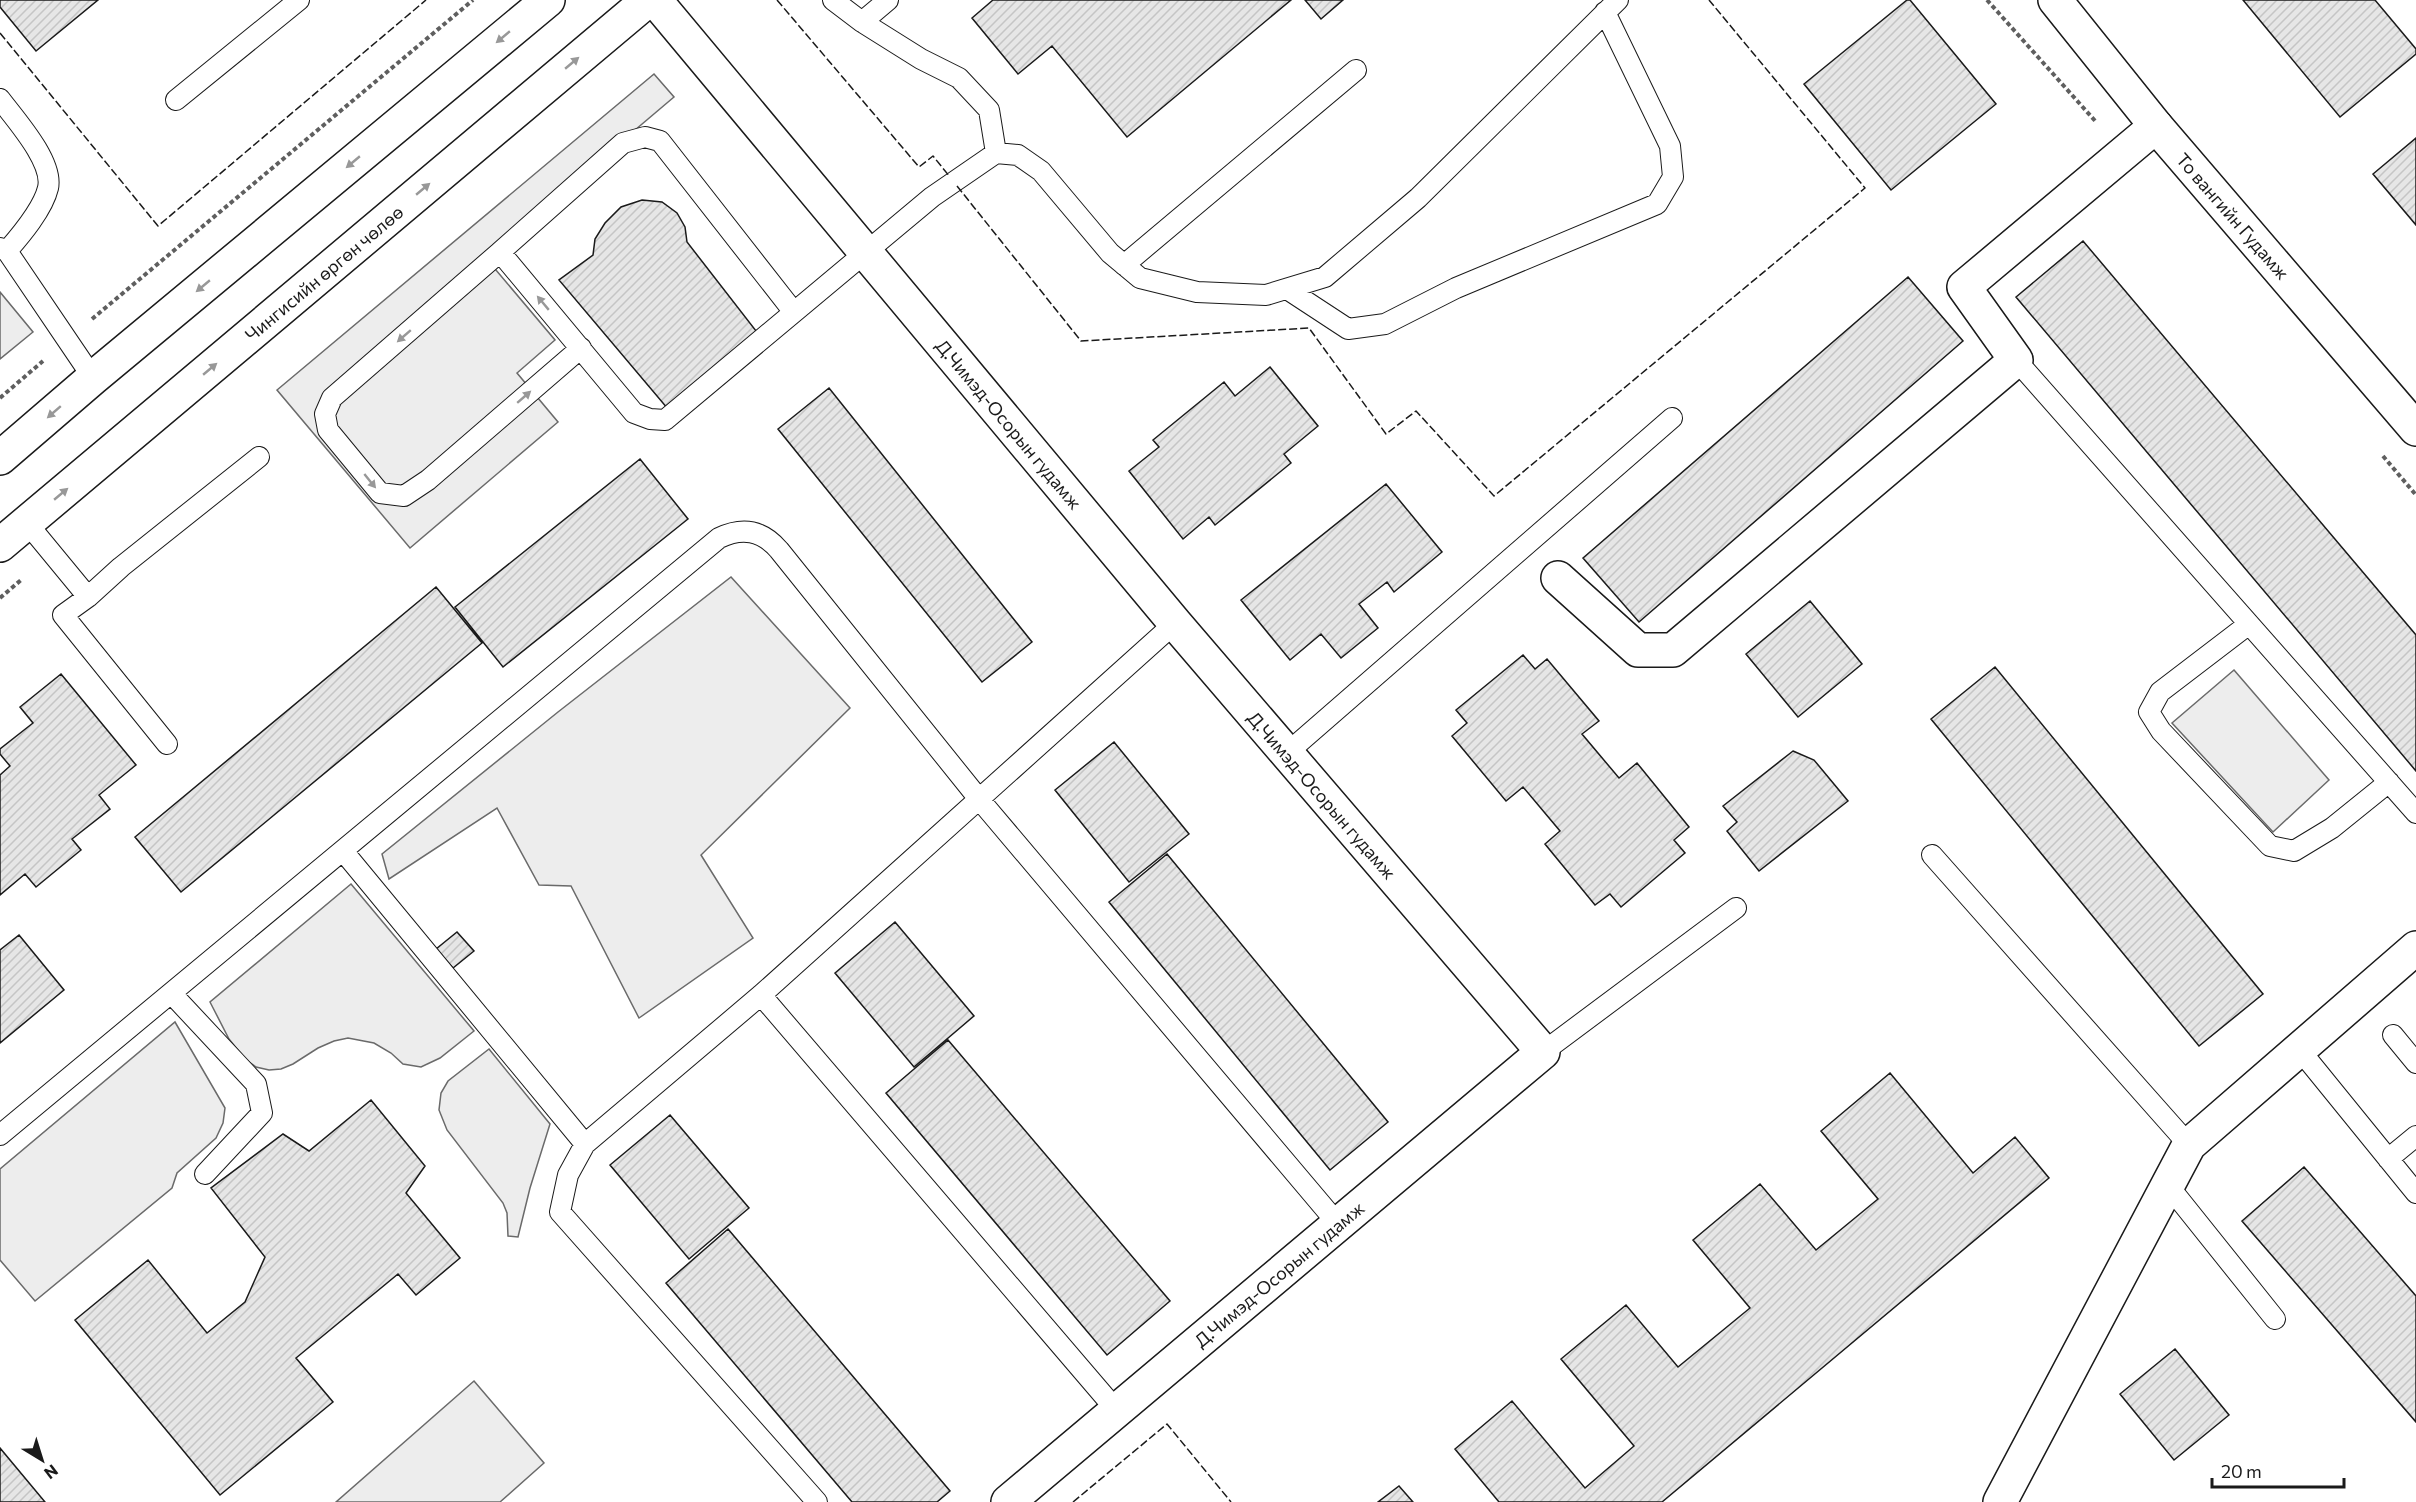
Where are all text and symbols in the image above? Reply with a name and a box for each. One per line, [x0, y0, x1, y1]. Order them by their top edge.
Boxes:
one-way arrow [495, 31, 511, 44]
one-way arrow [565, 58, 580, 70]
street label: То вангийн Гудамж [2172, 148, 2294, 284]
one-way arrow [346, 155, 361, 168]
one-way arrow [415, 183, 430, 196]
street label: Чингисийн өргөн чөлөө [240, 200, 408, 346]
one-way arrow [195, 280, 211, 293]
one-way arrow [537, 295, 550, 311]
one-way arrow [397, 329, 412, 342]
street label: Д.Чимэд-Осорын гудамж [931, 335, 1087, 513]
one-way arrow [202, 362, 218, 375]
one-way arrow [516, 391, 531, 404]
one-way arrow [47, 405, 62, 418]
one-way arrow [364, 473, 377, 489]
one-way arrow [53, 488, 68, 501]
street label: Д.Чимэд-Осорын гудамж [1243, 707, 1401, 883]
street label: Д.Чимэд-Осорын гудамж [1190, 1196, 1368, 1352]
north arrow [12, 1430, 72, 1490]
scale bar [2212, 1451, 2344, 1489]
text: 20 m [2221, 1460, 2262, 1482]
text: N [41, 1461, 62, 1483]

